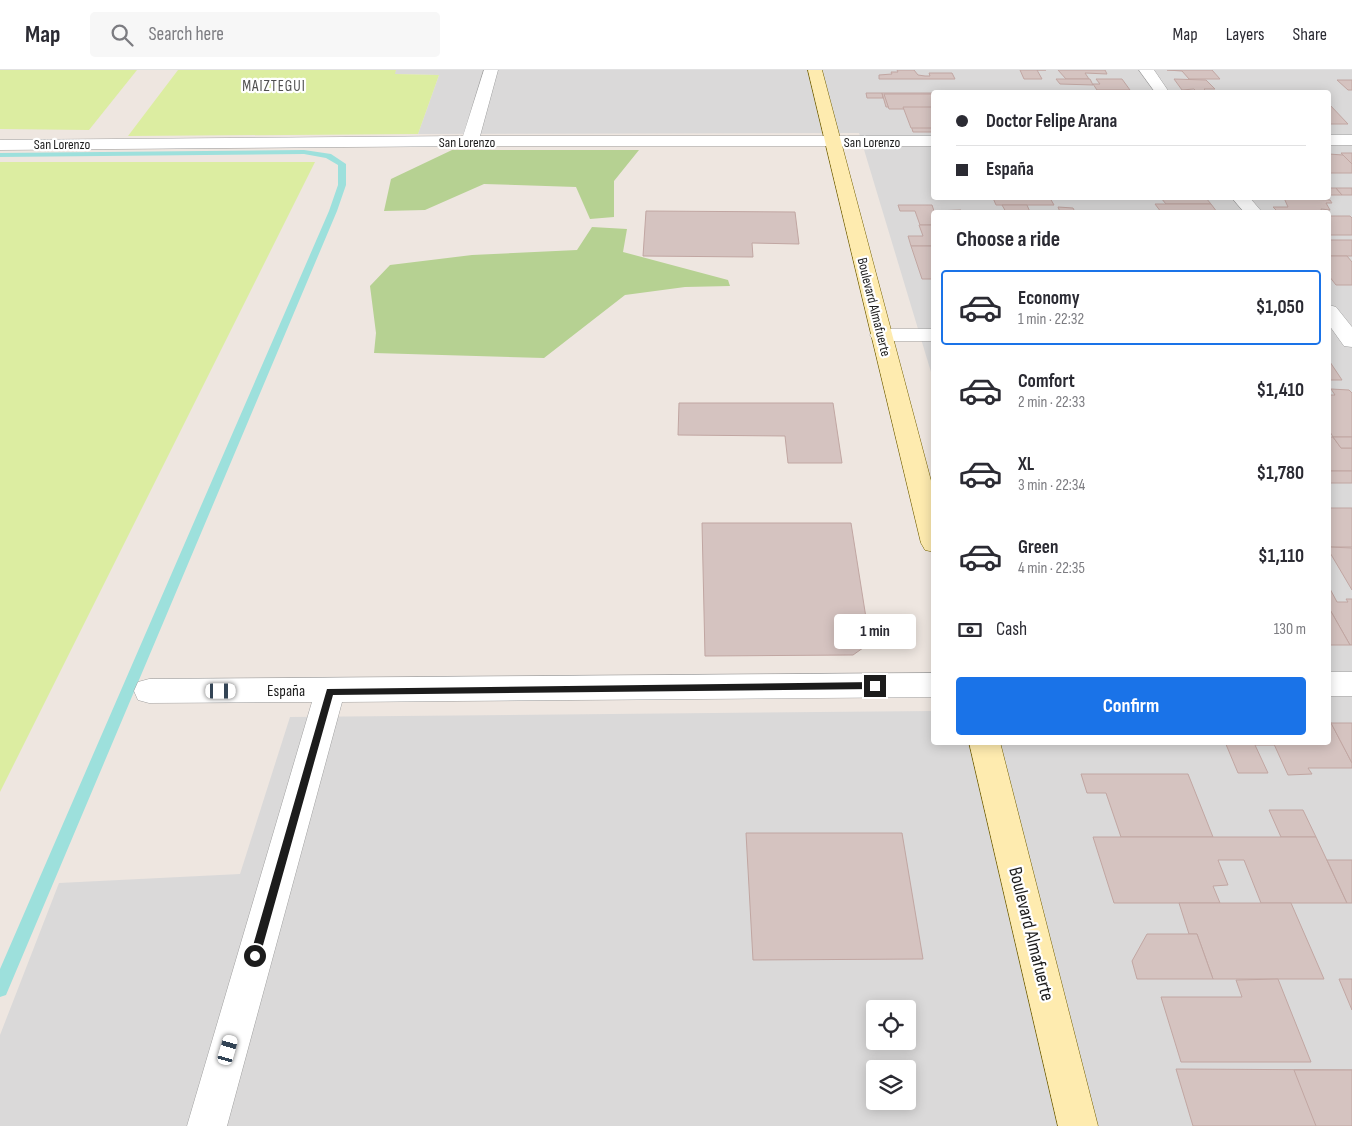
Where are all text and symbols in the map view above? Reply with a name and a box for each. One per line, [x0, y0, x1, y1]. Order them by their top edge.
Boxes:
search box [90, 12, 440, 57]
text: Map [25, 20, 60, 49]
icon: search [108, 21, 136, 49]
text: Search here [148, 23, 224, 46]
text: Map [1173, 24, 1198, 45]
text: Layers [1226, 24, 1265, 45]
text: Share [1293, 24, 1327, 45]
district label: MAIZTEGUI [242, 77, 306, 96]
text: Doctor Felipe Arana [986, 110, 1117, 133]
street label: San Lorenzo [439, 134, 495, 151]
street label: San Lorenzo [844, 134, 900, 151]
street label: San Lorenzo [34, 136, 90, 153]
text: España [986, 158, 1034, 181]
text: Choose a ride [956, 226, 1060, 253]
street label: Boulevard Almafuerte [854, 256, 894, 358]
icon: car [958, 285, 1003, 330]
text: Economy [1018, 287, 1080, 310]
text: $1,050 [1256, 296, 1304, 319]
text: 1 min · 22:32 [1018, 310, 1084, 329]
icon: car [958, 368, 1003, 413]
text: Comfort [1018, 370, 1075, 393]
text: $1,410 [1256, 379, 1304, 402]
text: 2 min · 22:33 [1018, 393, 1085, 412]
icon: car [958, 451, 1003, 496]
text: XL [1018, 453, 1034, 476]
text: $1,780 [1256, 462, 1304, 485]
text: 3 min · 22:34 [1018, 476, 1085, 495]
icon: car [958, 534, 1003, 579]
text: Green [1018, 536, 1058, 559]
text: $1,110 [1258, 545, 1304, 568]
text: 4 min · 22:35 [1018, 559, 1085, 578]
callout: 1 min [834, 614, 916, 648]
icon: cash [956, 616, 984, 644]
text: Cash [996, 618, 1027, 641]
text: 130 m [1274, 620, 1306, 639]
text: 1 min [860, 622, 890, 641]
route end [864, 675, 886, 697]
button: Confirm [956, 677, 1306, 735]
street label: España [267, 682, 305, 701]
car [206, 684, 236, 699]
street label: Boulevard Almafuerte [1003, 865, 1059, 1003]
route start [244, 945, 266, 967]
map controls [866, 1000, 916, 1110]
button: locate [866, 1000, 916, 1050]
car [216, 1034, 239, 1066]
button: layers [866, 1060, 916, 1110]

